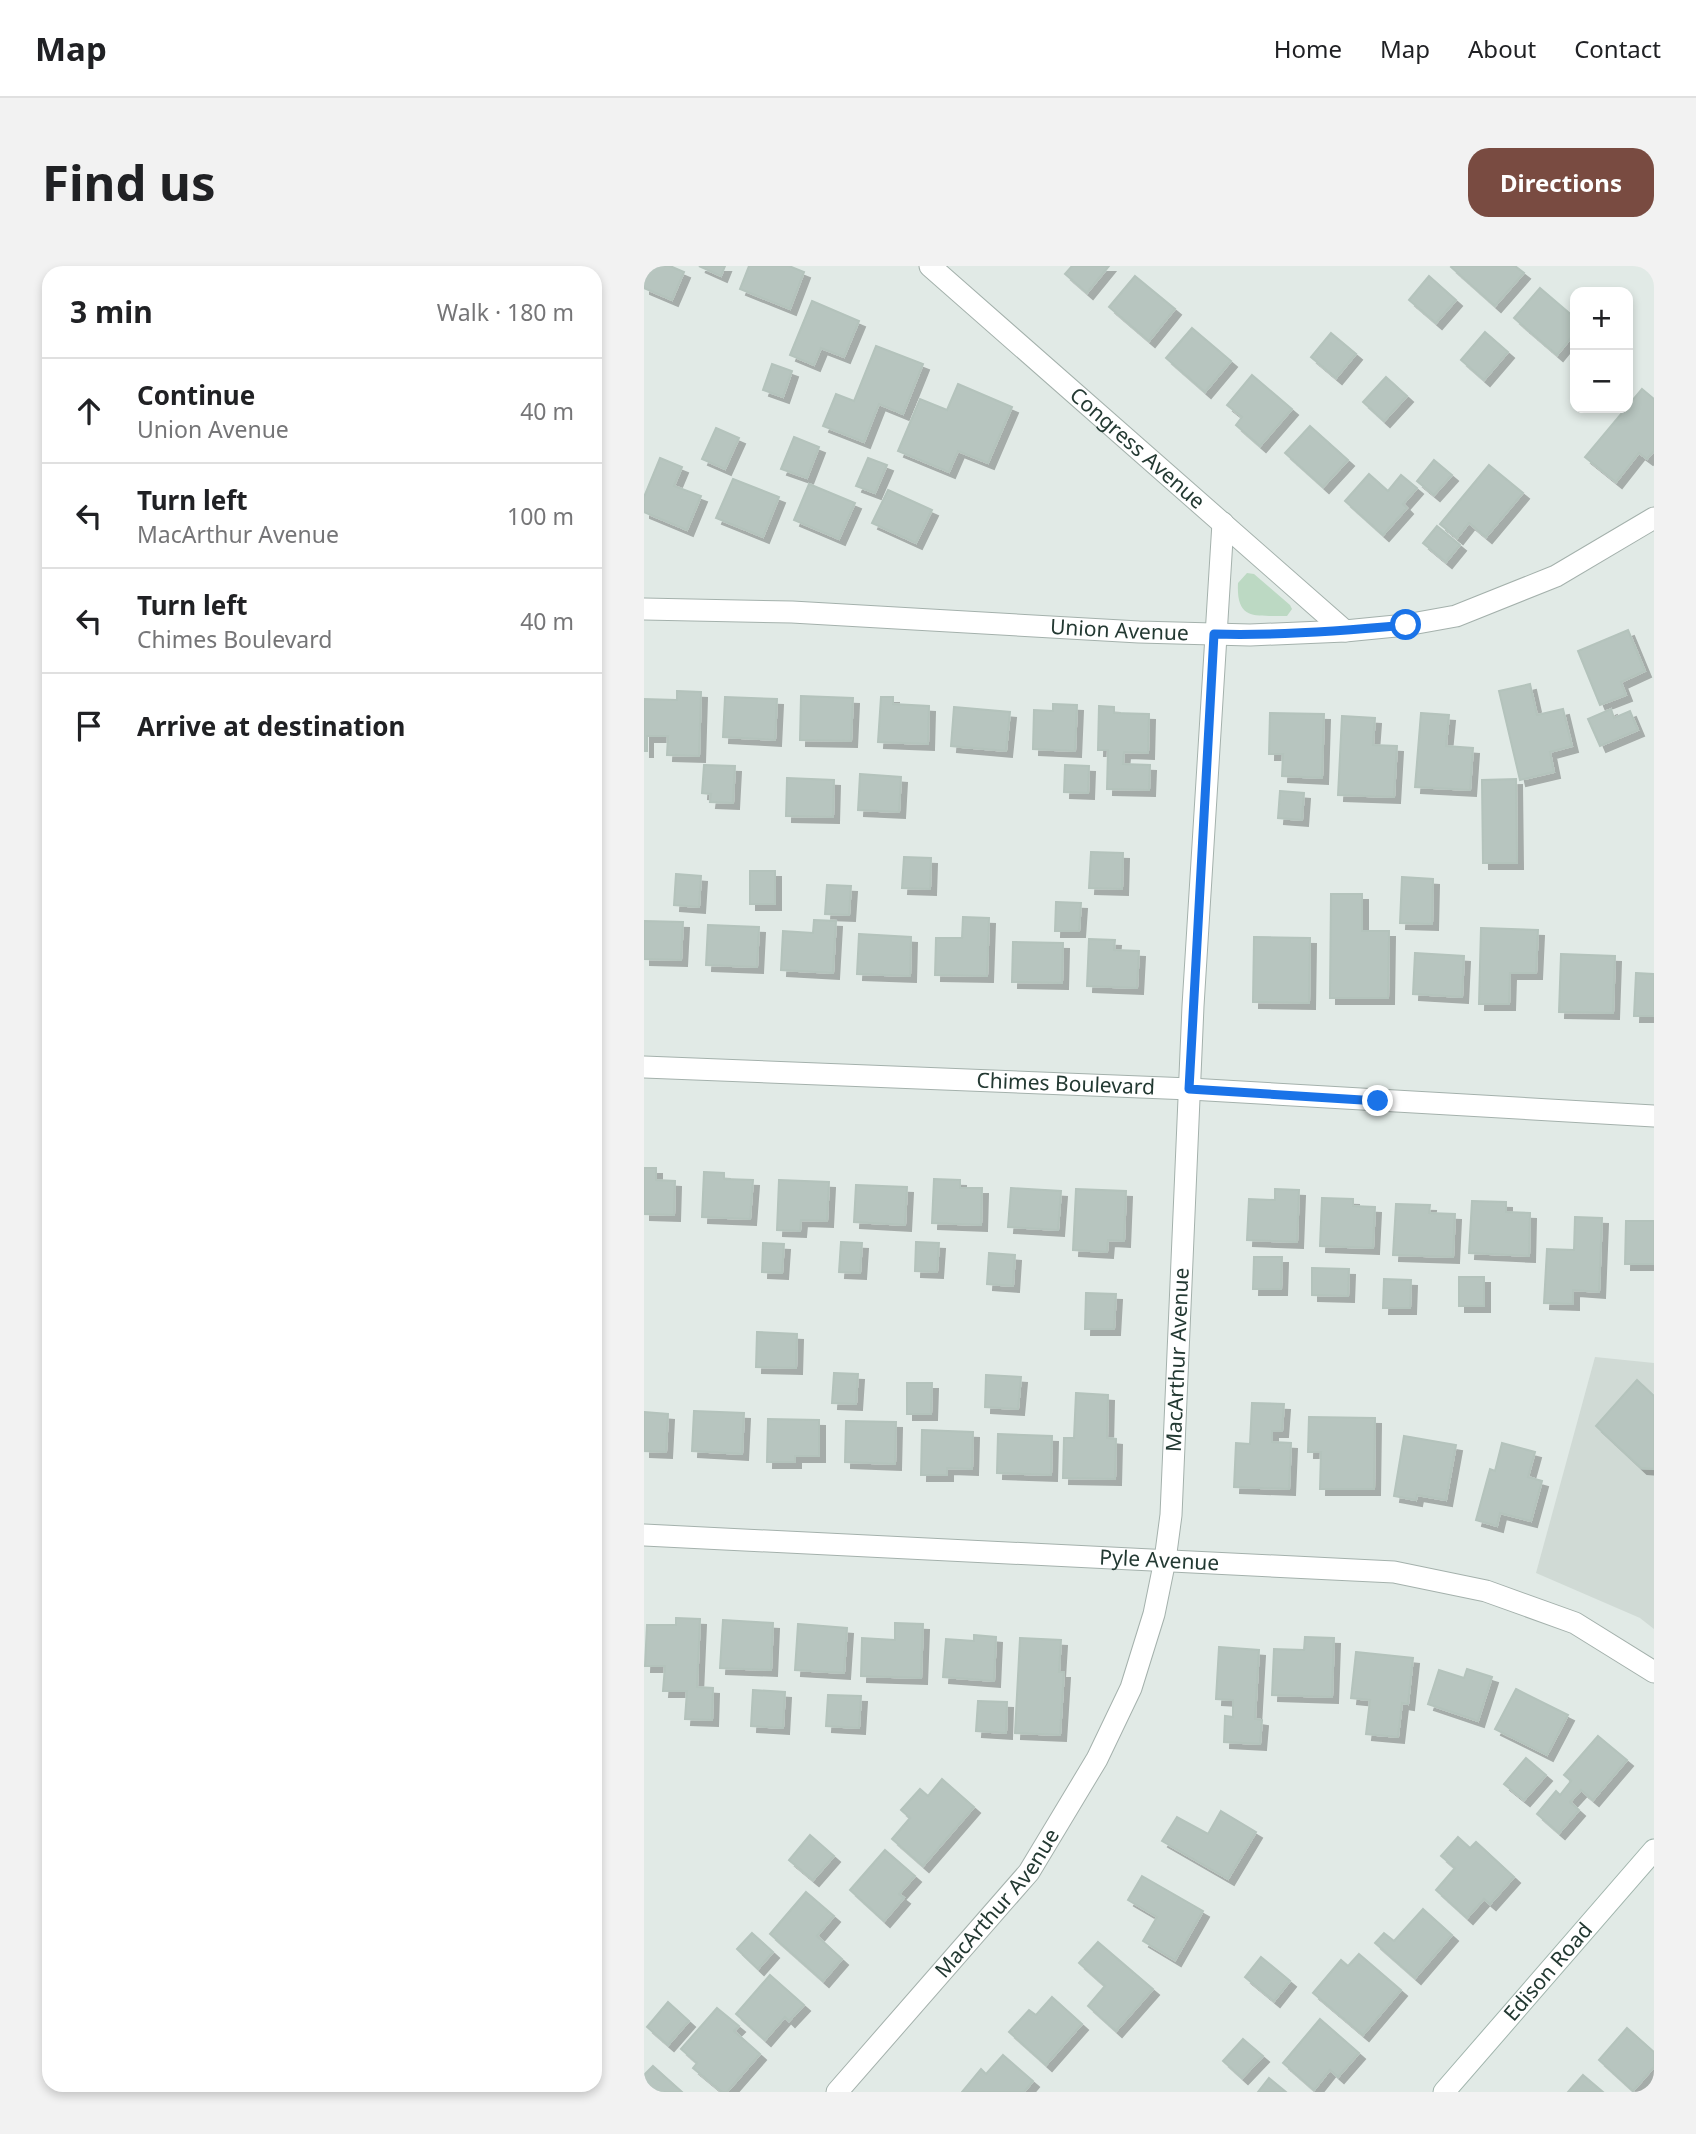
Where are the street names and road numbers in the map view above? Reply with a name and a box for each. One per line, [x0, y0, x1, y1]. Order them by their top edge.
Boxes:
street label: Congress Avenue [1064, 380, 1212, 515]
street label: Union Avenue [1049, 612, 1189, 646]
street label: Chimes Boulevard [976, 1065, 1155, 1101]
street label: MacArthur Avenue [1159, 1267, 1195, 1452]
street label: Pyle Avenue [1099, 1542, 1220, 1576]
street label: MacArthur Avenue [928, 1823, 1065, 1983]
street label: Edison Road [1497, 1916, 1598, 2026]

